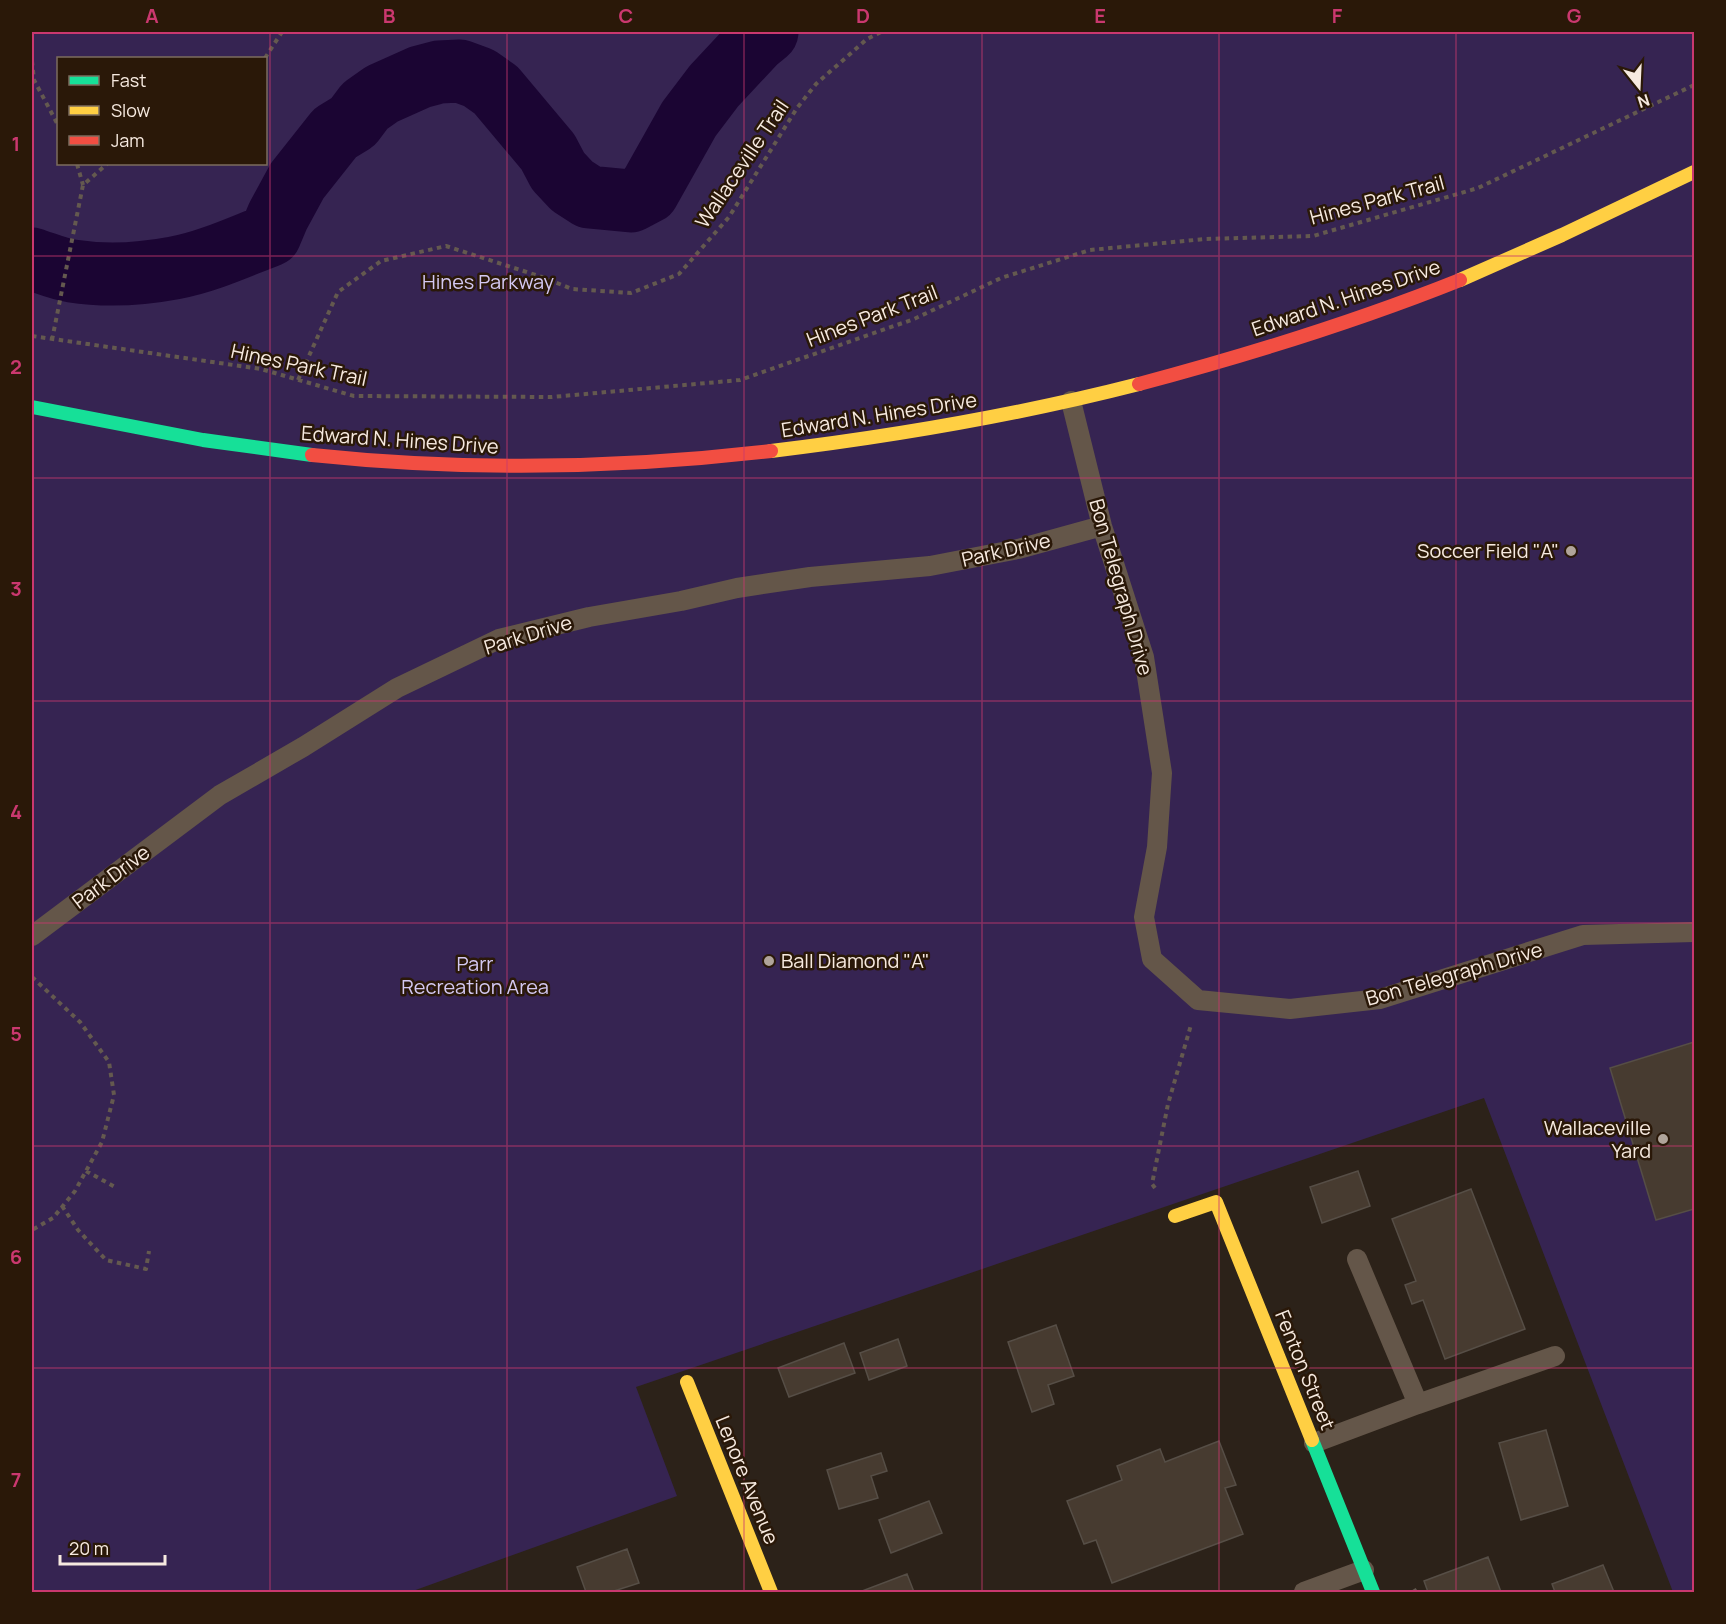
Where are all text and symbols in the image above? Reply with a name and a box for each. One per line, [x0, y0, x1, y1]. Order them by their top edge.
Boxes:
text: A [145, 2, 159, 29]
text: B [383, 2, 396, 29]
text: C [619, 2, 633, 29]
text: D [856, 2, 870, 29]
text: E [1094, 2, 1106, 29]
text: F [1332, 2, 1343, 29]
text: G [1567, 2, 1582, 29]
legend [57, 57, 267, 165]
north arrow [1609, 57, 1669, 117]
text: Fast [111, 68, 146, 92]
text: N [1635, 89, 1653, 114]
street label: Wallaceville Trail [689, 94, 795, 233]
text: Slow [111, 98, 151, 122]
text: Jam [111, 128, 145, 152]
text: 1 [12, 130, 20, 157]
street label: Hines Park Trail [1307, 169, 1447, 230]
street label: Edward N. Hines Drive [1248, 253, 1444, 343]
park label: Hines Parkway [422, 268, 554, 295]
street label: Hines Park Trail [802, 278, 941, 353]
street label: Hines Park Trail [229, 337, 370, 392]
text: 2 [10, 353, 22, 380]
street label: Edward N. Hines Drive [779, 386, 979, 443]
street label: Edward N. Hines Drive [300, 419, 500, 460]
street label: Bon Telegraph Drive [1083, 495, 1160, 678]
street label: Park Drive [959, 526, 1053, 573]
place label: Soccer Field "A" [1417, 537, 1559, 564]
marker: Soccer Field "A" [1564, 544, 1578, 558]
text: 3 [10, 575, 22, 602]
street label: Park Drive [481, 608, 575, 661]
text: 4 [10, 798, 22, 825]
street label: Park Drive [66, 839, 155, 915]
street label: Bon Telegraph Drive [1362, 935, 1545, 1012]
place label: Ball Diamond "A" [781, 947, 930, 974]
park label: Parr Recreation Area [401, 950, 549, 1000]
marker: Ball Diamond "A" [762, 954, 776, 968]
text: 5 [10, 1020, 22, 1047]
place label: Wallaceville Yard [1544, 1114, 1651, 1164]
marker: Wallaceville Yard [1656, 1132, 1670, 1146]
text: 6 [10, 1243, 22, 1270]
street label: Fenton Street [1269, 1306, 1342, 1434]
street label: Lenore Avenue [709, 1412, 786, 1548]
text: 7 [11, 1466, 21, 1493]
scale bar [60, 1528, 165, 1566]
text: 20 m [69, 1536, 109, 1560]

